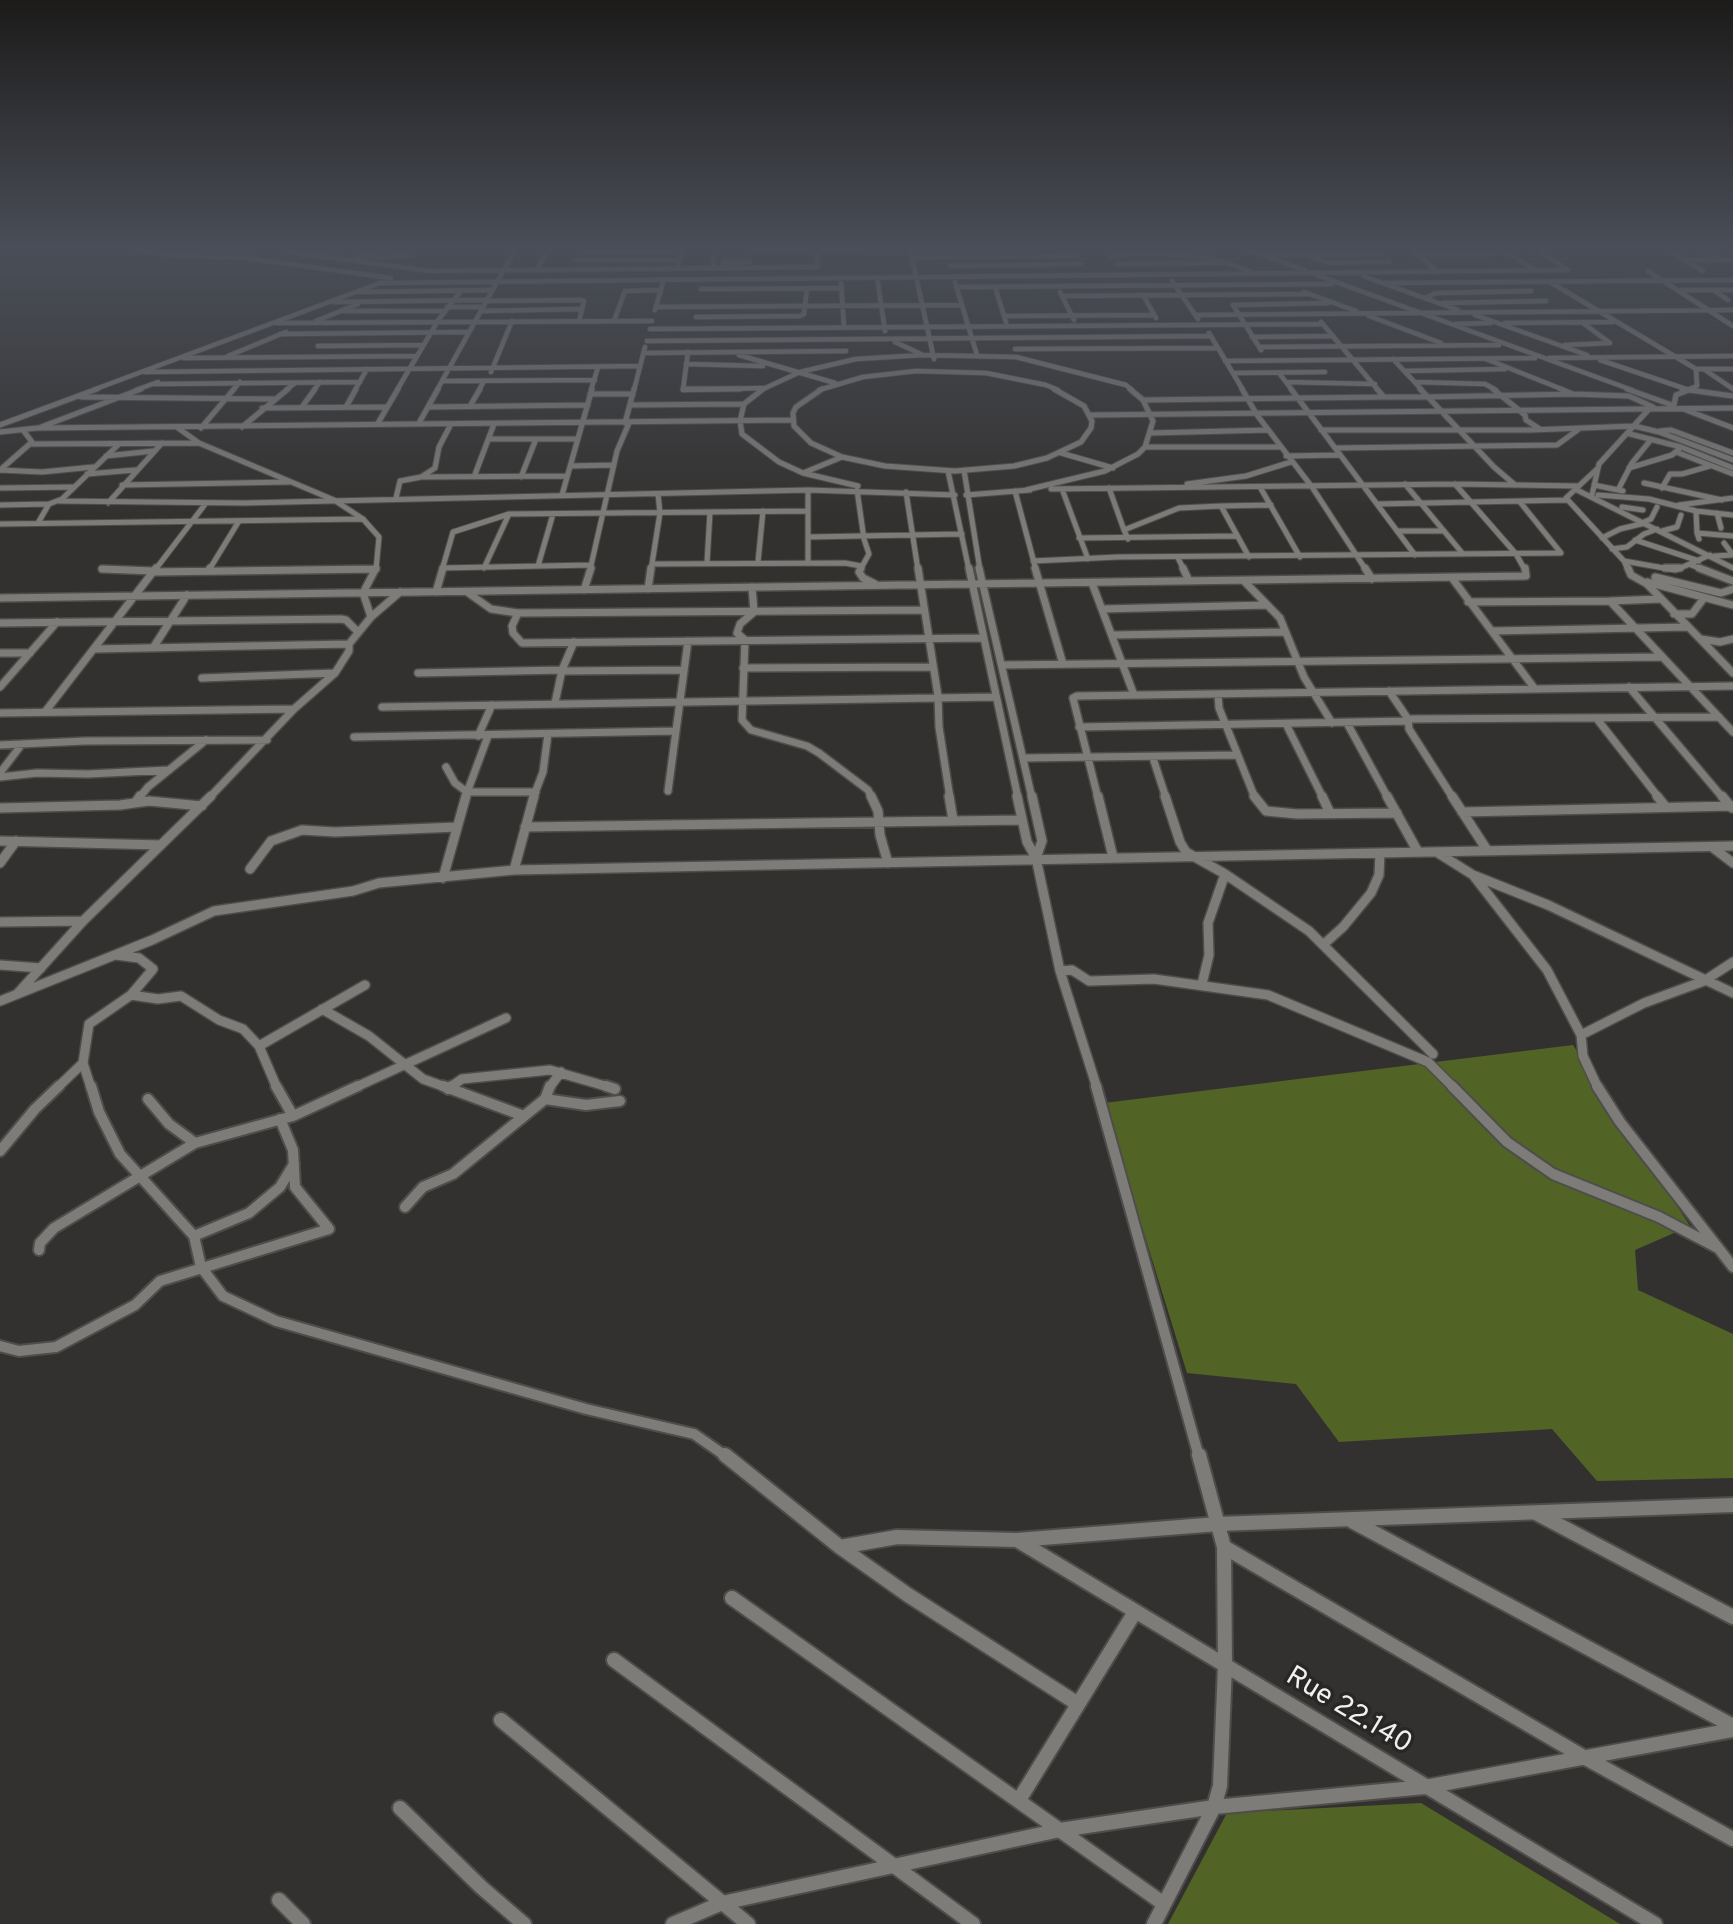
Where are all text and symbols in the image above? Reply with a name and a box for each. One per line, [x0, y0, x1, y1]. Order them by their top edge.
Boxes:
street label: Rue 22.140 [1279, 1661, 1417, 1763]

